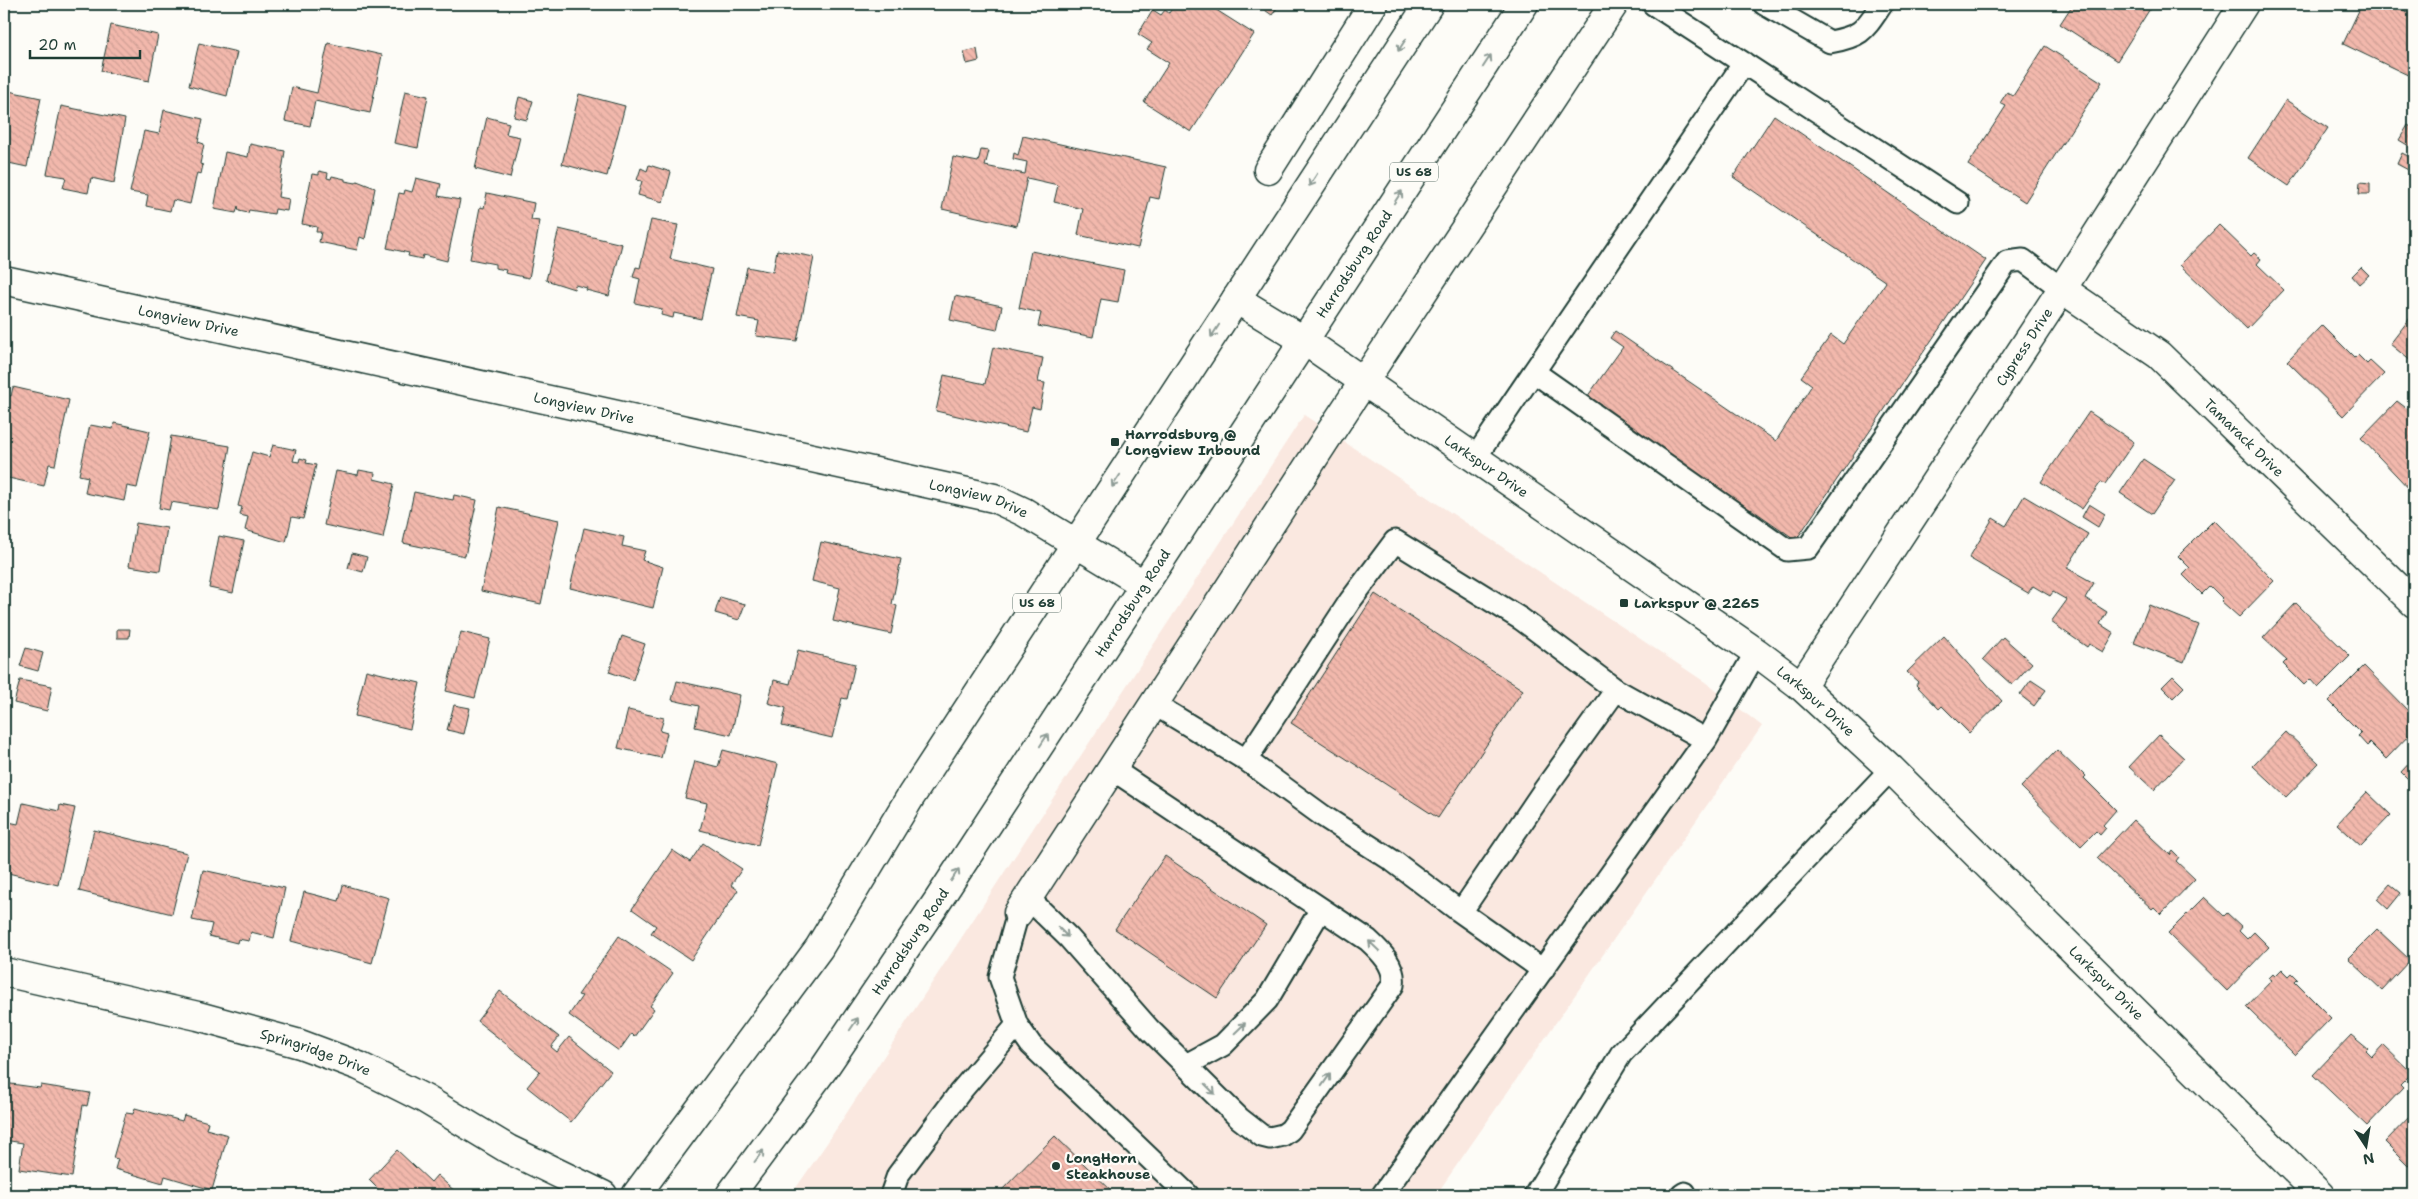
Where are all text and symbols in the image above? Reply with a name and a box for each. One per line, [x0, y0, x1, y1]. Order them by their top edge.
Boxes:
scale bar [30, 28, 140, 60]
text: 20 m [38, 35, 77, 55]
one-way arrow [1397, 37, 1407, 51]
one-way arrow [1481, 54, 1492, 68]
road number: US 68 [1390, 162, 1438, 182]
one-way arrow [1308, 173, 1318, 187]
one-way arrow [1393, 191, 1403, 205]
street label: Harrodsburg Road [1312, 206, 1396, 322]
street label: Longview Drive [136, 301, 241, 341]
street label: Cypress Drive [1992, 304, 2056, 389]
one-way arrow [1210, 324, 1220, 338]
street label: Longview Drive [532, 388, 636, 428]
street label: Tamarack Drive [2200, 395, 2288, 481]
place label: Harrodsburg @ Longview Inbound [1125, 425, 1261, 459]
street label: Larkspur Drive [1441, 431, 1532, 501]
marker: Harrodsburg @ Longview Inbound [1109, 436, 1121, 448]
one-way arrow [1111, 474, 1121, 488]
street label: Longview Drive [927, 475, 1031, 522]
street label: Harrodsburg Road [1091, 545, 1174, 661]
road number: US 68 [1013, 594, 1061, 612]
place label: Larkspur @ 2265 [1634, 594, 1760, 612]
marker: Larkspur @ 2265 [1618, 597, 1630, 609]
street label: Larkspur Drive [1773, 662, 1859, 740]
one-way arrow [1039, 733, 1049, 747]
one-way arrow [950, 869, 960, 883]
street label: Harrodsburg Road [867, 884, 953, 999]
one-way arrow [1057, 926, 1069, 938]
one-way arrow [1368, 940, 1380, 952]
street label: Larkspur Drive [2065, 942, 2148, 1024]
one-way arrow [849, 1018, 859, 1032]
one-way arrow [1234, 1022, 1247, 1034]
street label: Springridge Drive [258, 1025, 374, 1080]
one-way arrow [1320, 1074, 1331, 1087]
one-way arrow [1204, 1083, 1216, 1095]
north arrow [2340, 1122, 2390, 1172]
one-way arrow [754, 1149, 764, 1163]
place label: LongHorn Steakhouse [1066, 1149, 1150, 1183]
text: N [2361, 1149, 2376, 1169]
marker: LongHorn Steakhouse [1050, 1160, 1062, 1172]

